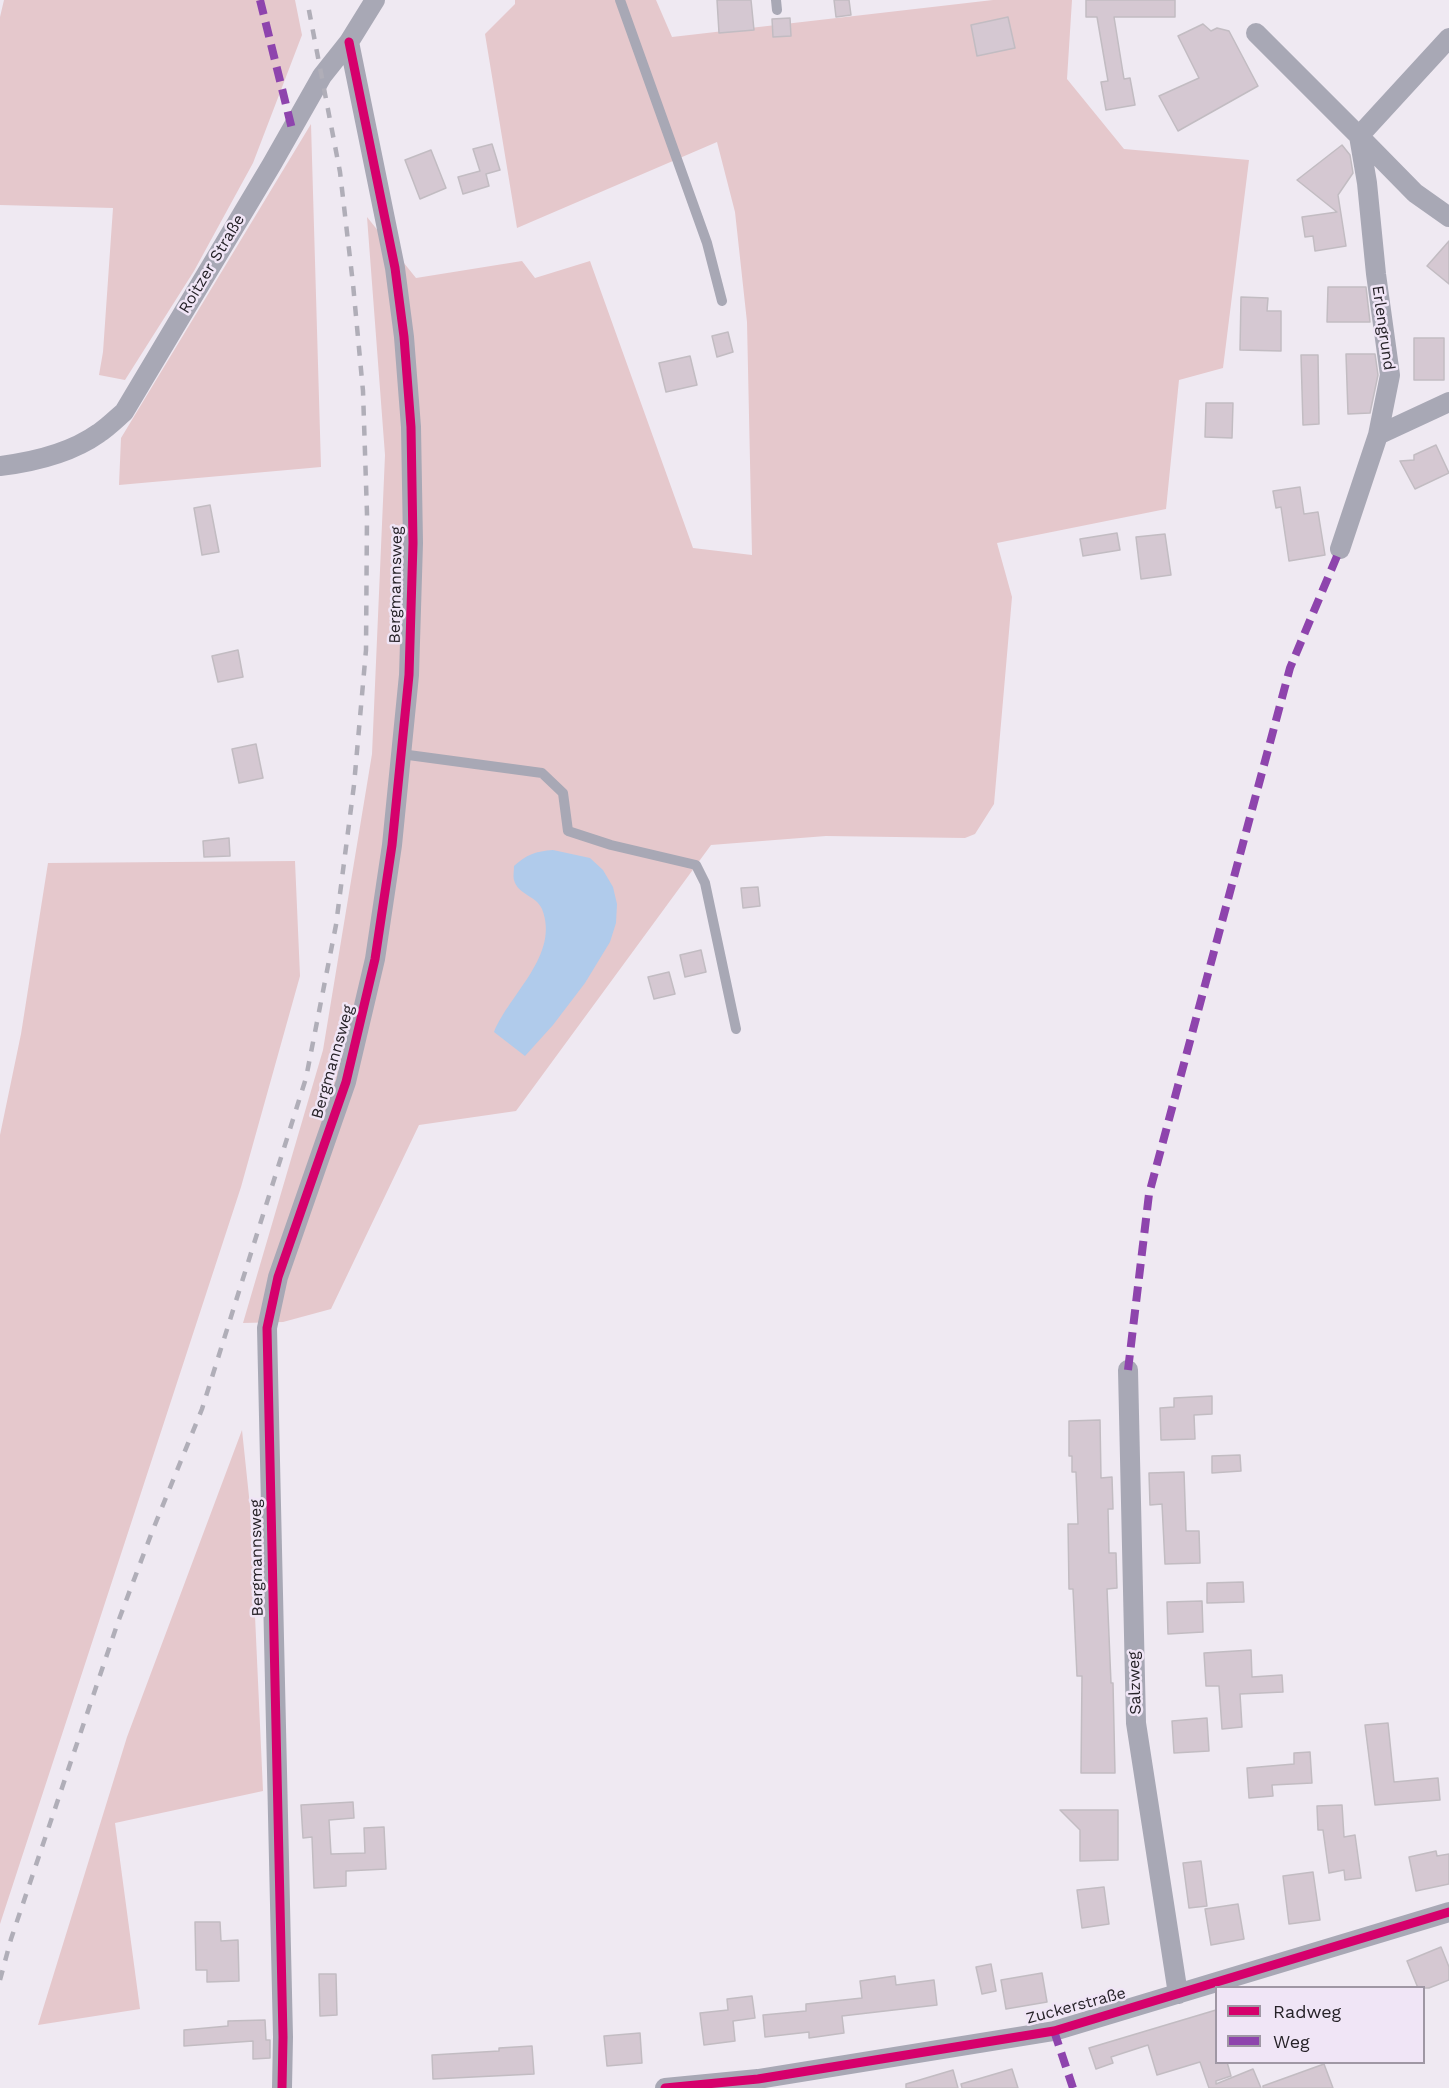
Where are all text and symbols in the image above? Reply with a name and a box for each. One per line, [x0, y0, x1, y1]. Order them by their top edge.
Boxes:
street label: Roitzer Straße [175, 211, 249, 317]
street label: Erlengrund [1368, 284, 1398, 372]
street label: Bergmannsweg [385, 526, 407, 644]
street label: Bergmannsweg [308, 1003, 358, 1121]
street label: Bergmannsweg [246, 1499, 268, 1617]
street label: Salzweg [1124, 1651, 1146, 1715]
street label: Zuckerstraße [1024, 1983, 1128, 2029]
legend [1215, 1986, 1425, 2064]
text: Radweg [1273, 2001, 1341, 2022]
text: Weg [1273, 2031, 1310, 2052]

